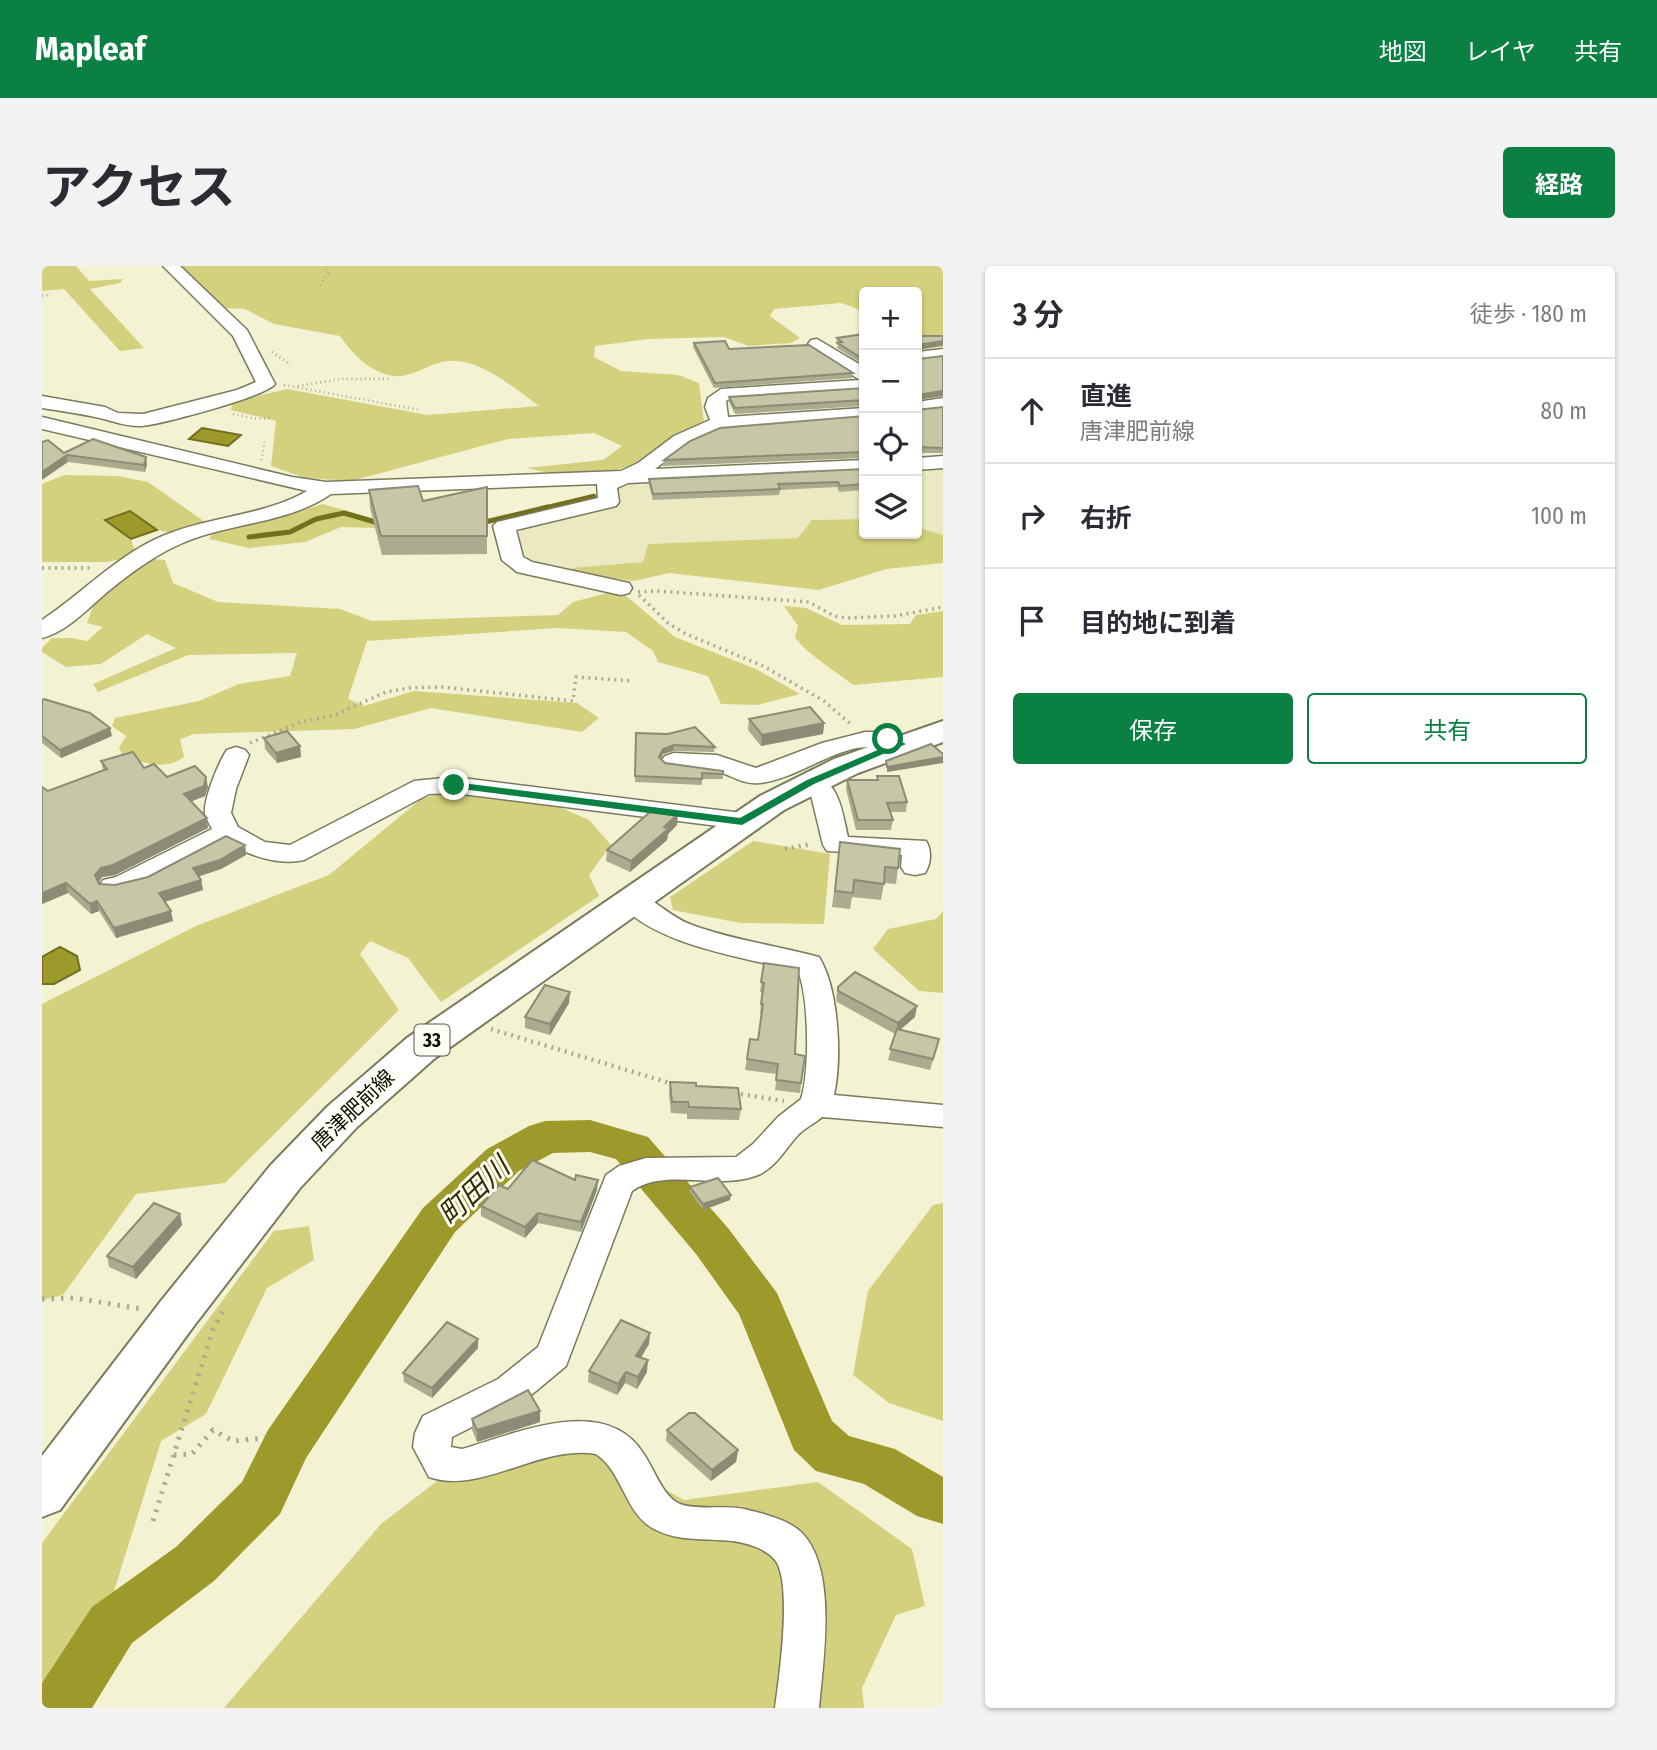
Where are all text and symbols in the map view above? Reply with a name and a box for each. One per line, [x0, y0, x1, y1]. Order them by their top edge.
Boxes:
text: Mapleaf [35, 29, 146, 69]
text: 地図 [1379, 38, 1427, 66]
text: レイヤ [1465, 38, 1536, 66]
text: 共有 [1574, 38, 1622, 66]
button: 経路 [1503, 147, 1615, 218]
text: アクセス [42, 158, 236, 217]
map controls [859, 287, 922, 539]
button: + [859, 287, 922, 350]
text: 3 分 [1013, 297, 1063, 333]
text: 徒歩 · 180 m [1470, 300, 1587, 328]
button: − [859, 350, 922, 413]
text: 直進 [1080, 381, 1132, 412]
icon: ahead [1013, 392, 1051, 430]
text: 80 m [1540, 397, 1587, 425]
button: locate [859, 413, 922, 476]
text: 唐津肥前線 [1080, 417, 1195, 445]
button: layers [859, 476, 922, 539]
icon: right [1013, 497, 1051, 535]
text: 100 m [1531, 502, 1587, 530]
text: 右折 [1080, 503, 1132, 534]
icon: arrive [1013, 602, 1051, 640]
text: 目的地に到着 [1080, 608, 1236, 639]
button: 保存 [1013, 693, 1293, 764]
button: 共有 [1307, 693, 1587, 764]
route start [872, 723, 903, 754]
route end [438, 769, 469, 800]
road number: 33 [414, 1024, 450, 1056]
street label: 唐津肥前線 [306, 1064, 400, 1156]
water label: 町田川 [432, 1148, 518, 1232]

